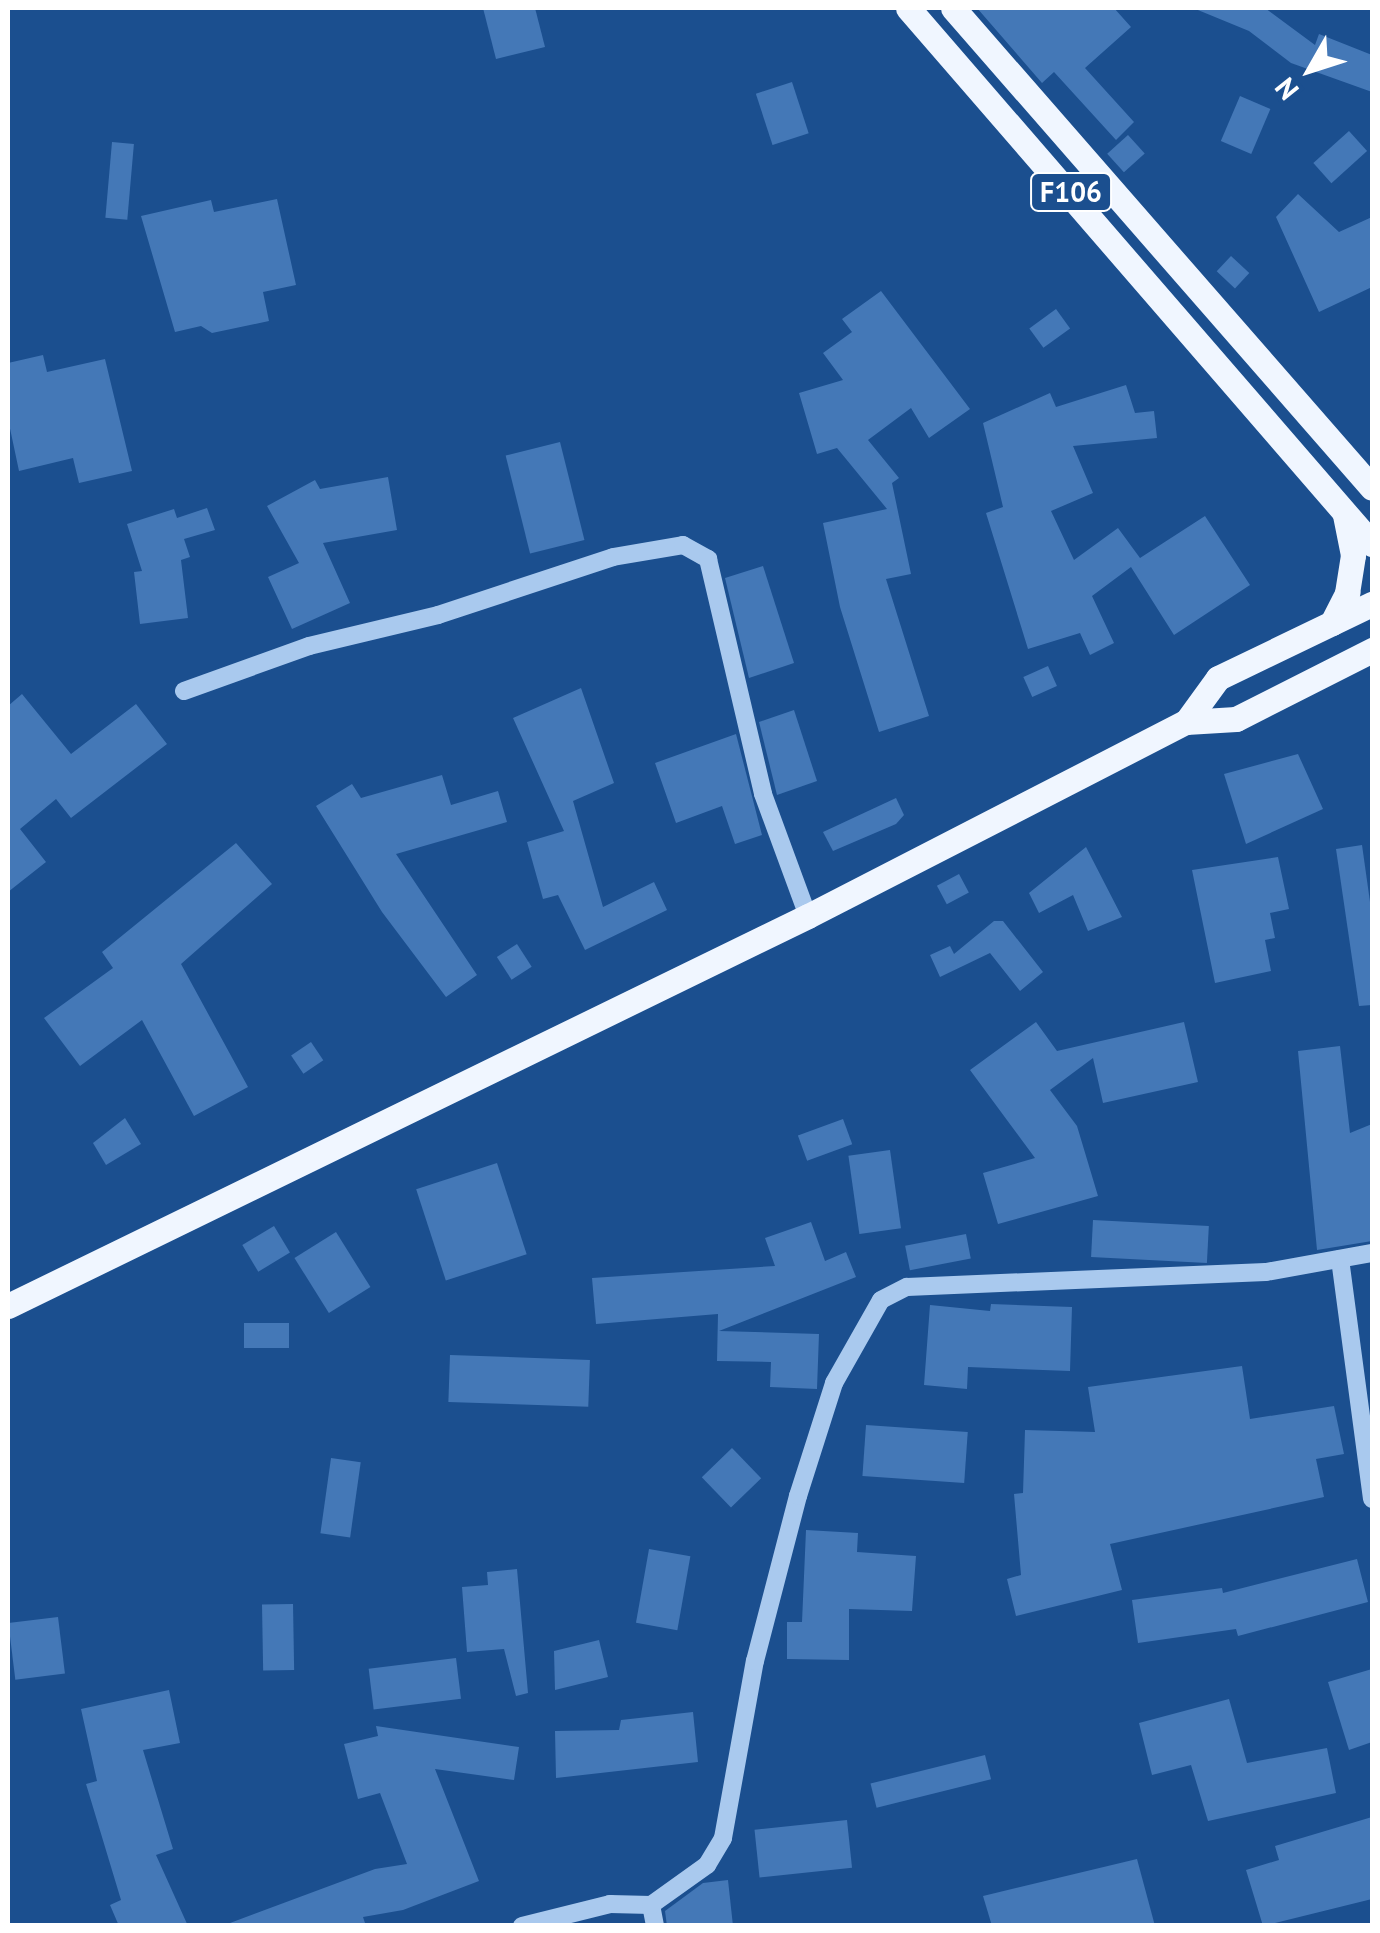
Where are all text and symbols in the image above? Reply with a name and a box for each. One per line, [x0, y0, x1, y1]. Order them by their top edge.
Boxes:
north arrow [1260, 20, 1360, 120]
text: N [1266, 70, 1306, 108]
road number: F106 [1028, 169, 1114, 215]

